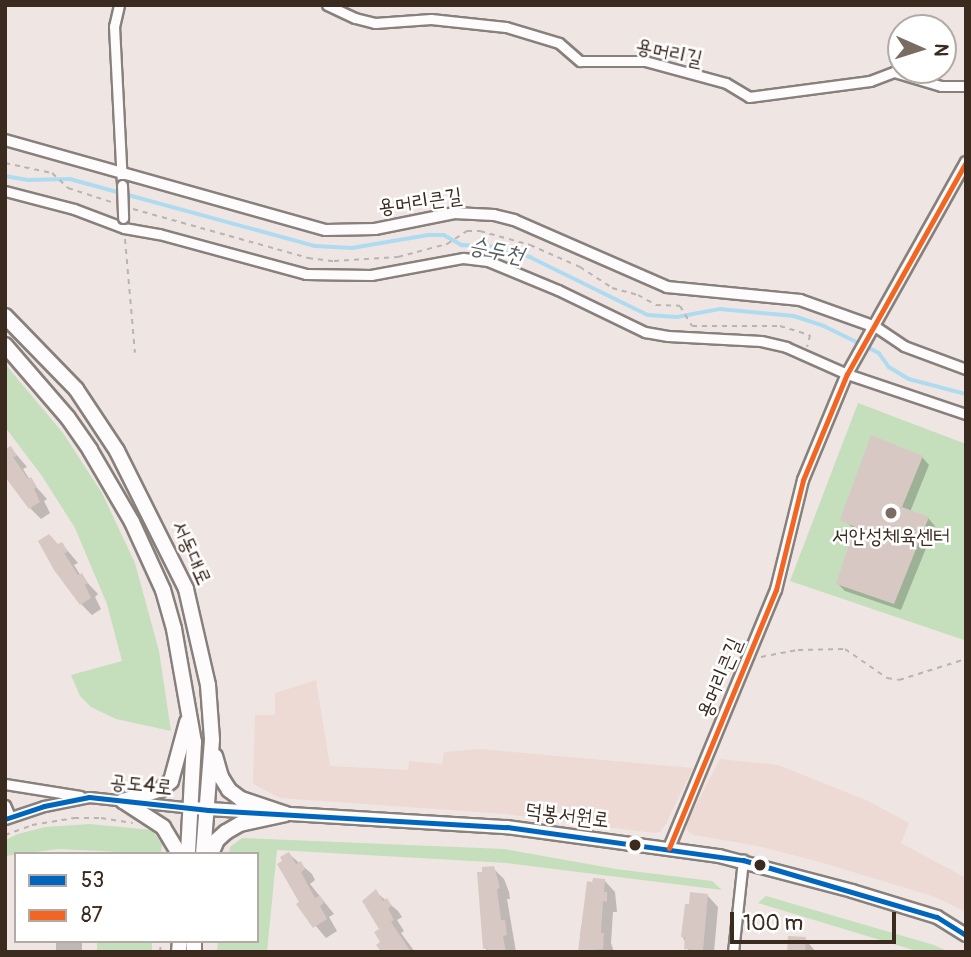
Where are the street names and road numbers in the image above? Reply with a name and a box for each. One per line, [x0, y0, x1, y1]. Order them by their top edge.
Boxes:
street label: 용머리길 [633, 34, 705, 72]
street label: 용머리큰길 [376, 184, 464, 220]
street label: 서동대로 [166, 517, 216, 589]
street label: 용머리큰길 [692, 634, 748, 722]
street label: 공도4로 [108, 769, 174, 801]
street label: 덕봉서원로 [524, 798, 610, 834]

